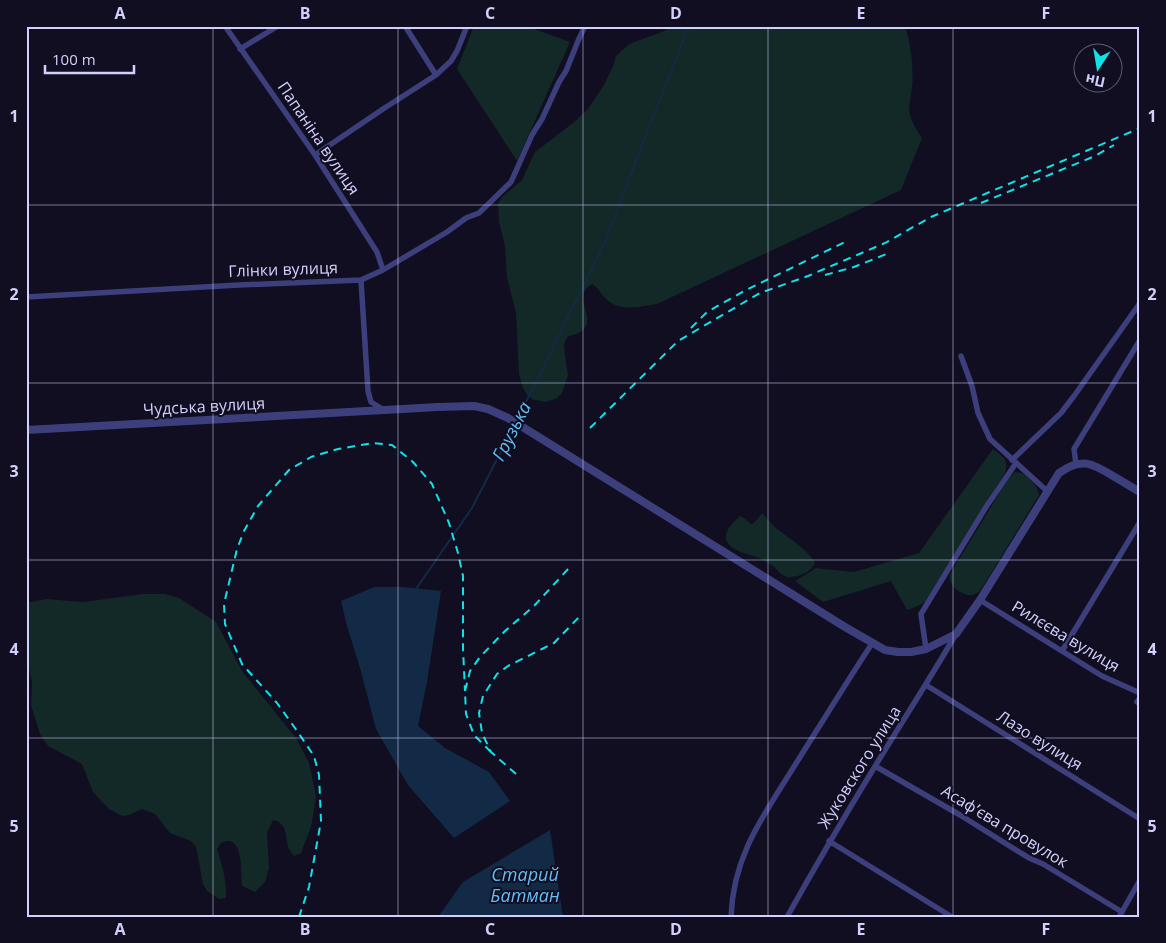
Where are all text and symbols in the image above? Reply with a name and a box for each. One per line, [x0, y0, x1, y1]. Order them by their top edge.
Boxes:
text: A [114, 2, 126, 24]
text: B [300, 2, 310, 24]
text: C [485, 2, 495, 24]
text: D [670, 2, 682, 24]
text: E [857, 2, 866, 24]
text: F [1042, 2, 1050, 24]
scale bar [45, 42, 134, 74]
north arrow [1074, 42, 1124, 92]
text: 100 m [52, 49, 96, 69]
text: Пн [1084, 70, 1107, 93]
street label: Папаніна вулиця [273, 77, 365, 199]
text: 1 [9, 105, 19, 127]
text: 1 [1147, 105, 1157, 127]
street label: Глінки вулиця [228, 256, 338, 282]
text: 2 [9, 283, 19, 305]
text: 2 [1147, 283, 1157, 305]
street label: Чудська вулиця [142, 392, 266, 420]
water label: Грузька [486, 397, 536, 465]
text: 3 [9, 460, 19, 482]
text: 3 [1147, 460, 1157, 482]
street label: Рилєєва вулиця [1008, 595, 1124, 677]
text: 4 [9, 638, 19, 660]
text: 4 [1147, 638, 1157, 660]
street label: Жуковского улица [812, 701, 906, 833]
street label: Лазо вулиця [993, 705, 1087, 775]
street label: Асаф’єва провулок [937, 779, 1073, 873]
text: 5 [9, 815, 19, 837]
text: 5 [1147, 815, 1157, 837]
water label: Старий Батман [490, 862, 560, 907]
text: A [114, 918, 126, 940]
text: B [300, 918, 310, 940]
text: C [485, 918, 495, 940]
text: D [670, 918, 682, 940]
text: E [857, 918, 866, 940]
text: F [1042, 918, 1050, 940]

